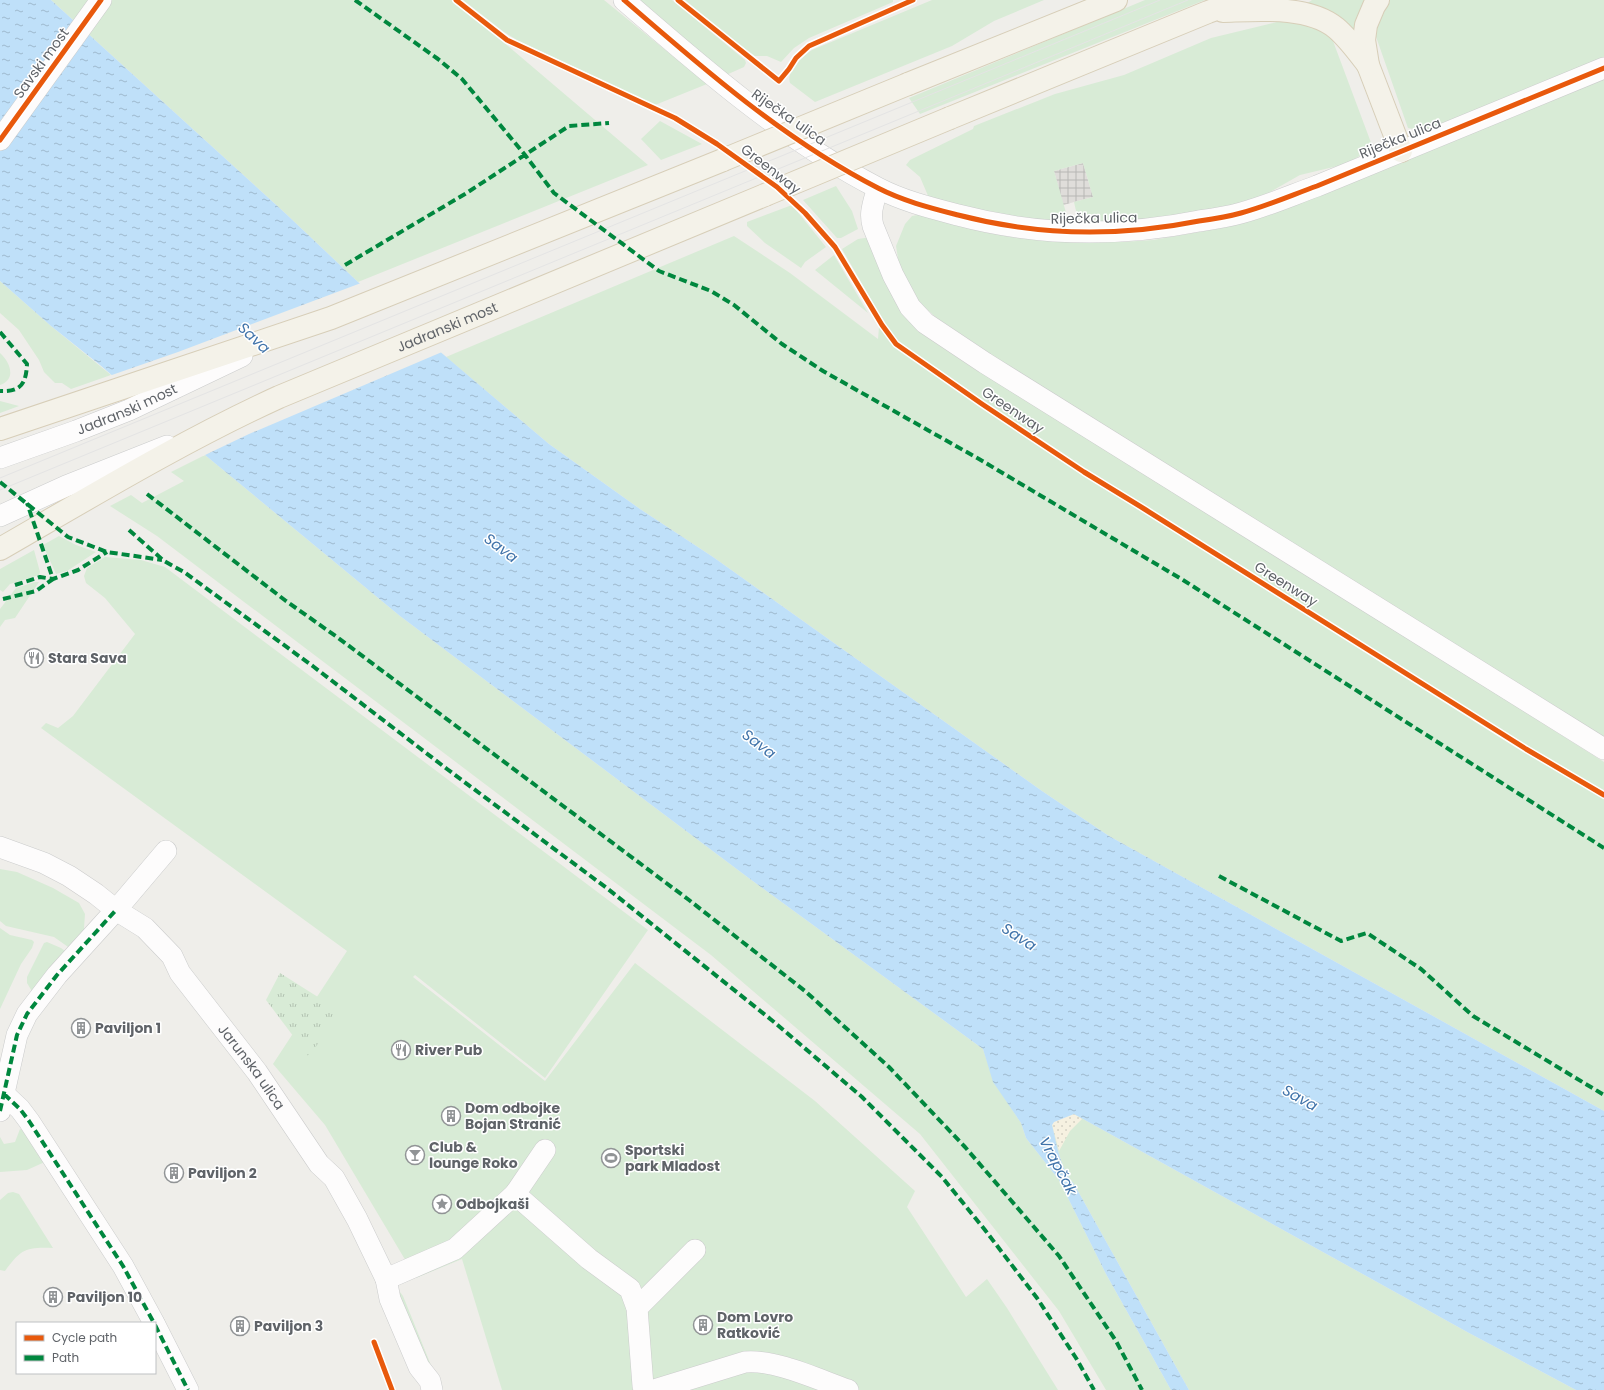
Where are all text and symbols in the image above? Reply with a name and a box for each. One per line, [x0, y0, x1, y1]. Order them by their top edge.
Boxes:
street label: Savski most [9, 24, 73, 102]
street label: Riječka ulica [748, 84, 830, 150]
street label: Riječka ulica [1356, 112, 1444, 164]
street label: Greenway [737, 139, 805, 199]
street label: Riječka ulica [1050, 207, 1138, 229]
street label: Jadranski most [394, 297, 501, 357]
water label: Sava [233, 317, 275, 358]
street label: Jadranski most [74, 379, 180, 440]
street label: Greenway [978, 382, 1048, 438]
water label: Sava [480, 528, 523, 567]
street label: Greenway [1250, 557, 1322, 611]
restaurant icon: Stara Sava [23, 647, 45, 669]
place label: Stara Sava [48, 648, 127, 668]
water label: Sava [738, 724, 781, 763]
water label: Sava [998, 918, 1041, 956]
building icon: Paviljon 1 [70, 1017, 92, 1039]
place label: Paviljon 1 [95, 1018, 161, 1038]
street label: Jarunska ulica [213, 1020, 290, 1114]
restaurant icon: River Pub [390, 1039, 412, 1061]
place label: River Pub [415, 1040, 483, 1060]
water label: Sava [1279, 1079, 1322, 1116]
place label: Dom odbojke Bojan Stranić [465, 1098, 562, 1134]
building icon: Dom odbojke Bojan Stranić [440, 1105, 462, 1127]
water label: Vrapčak [1034, 1133, 1083, 1200]
place label: Club & lounge Roko [429, 1137, 518, 1173]
place label: Sportski park Mladost [625, 1140, 720, 1176]
bar icon: Club & lounge Roko [404, 1144, 426, 1166]
sports icon: Sportski park Mladost [600, 1147, 622, 1169]
building icon: Paviljon 2 [163, 1162, 185, 1184]
place label: Paviljon 2 [188, 1163, 257, 1183]
place icon: Odbojkaši [431, 1193, 453, 1215]
place label: Odbojkaši [456, 1194, 529, 1214]
building icon: Paviljon 10 [42, 1286, 64, 1308]
place label: Paviljon 10 [67, 1287, 142, 1307]
place label: Dom Lovro Ratković [717, 1307, 793, 1343]
building icon: Dom Lovro Ratković [692, 1314, 714, 1336]
building icon: Paviljon 3 [229, 1315, 251, 1337]
place label: Paviljon 3 [254, 1316, 323, 1336]
legend [16, 1322, 156, 1374]
text: Cycle path [52, 1329, 117, 1346]
text: Path [52, 1349, 79, 1366]

